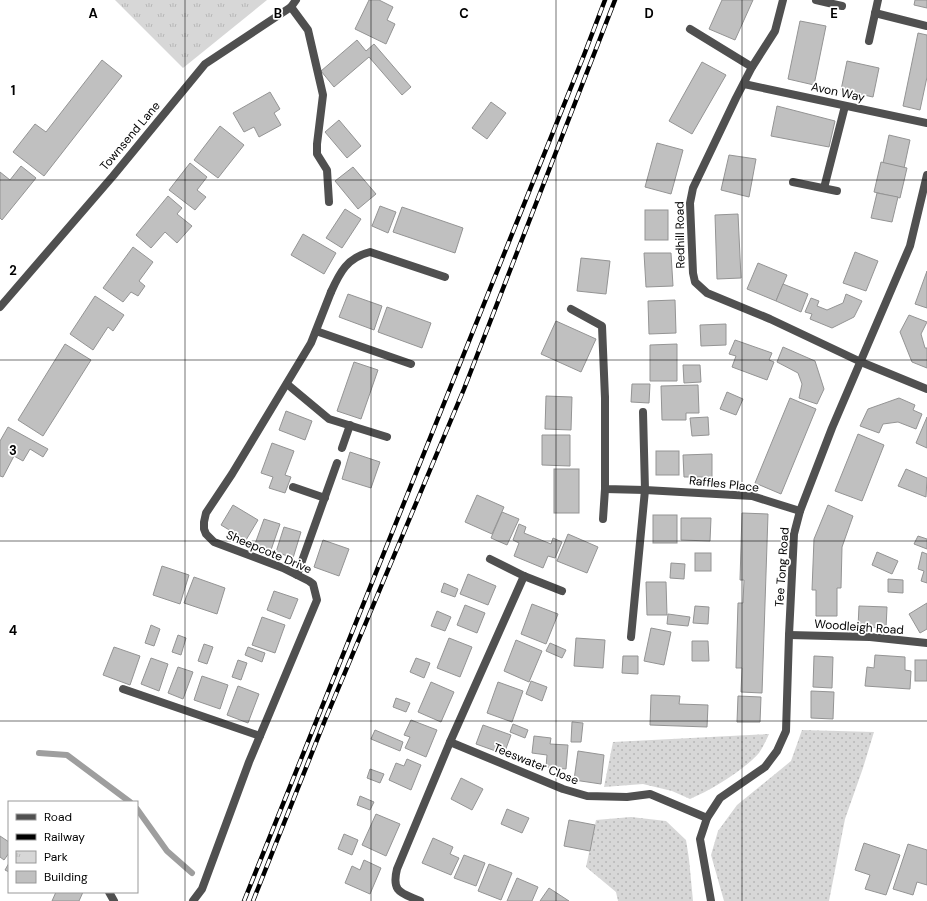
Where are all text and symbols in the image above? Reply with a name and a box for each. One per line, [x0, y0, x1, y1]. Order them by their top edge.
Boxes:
text: A [88, 5, 98, 22]
text: B [274, 5, 282, 22]
text: C [459, 5, 469, 22]
text: D [644, 5, 654, 22]
text: E [830, 5, 838, 22]
street label: Avon Way [810, 78, 867, 106]
text: 1 [11, 82, 15, 99]
street label: Townsend Lane [96, 98, 164, 174]
street label: Redhill Road [671, 201, 689, 269]
text: 2 [9, 262, 17, 279]
text: 3 [9, 442, 17, 459]
street label: Raffles Place [688, 472, 760, 496]
street label: Sheepcote Drive [224, 527, 314, 577]
street label: Tee Tong Road [771, 527, 793, 607]
street label: Woodleigh Road [814, 616, 904, 638]
text: 4 [9, 622, 17, 639]
street label: Teeswater Close [491, 740, 581, 788]
legend [8, 801, 138, 893]
text: Road [44, 809, 72, 825]
text: Railway [44, 829, 85, 845]
text: Park [44, 849, 68, 865]
text: Building [44, 869, 88, 885]

